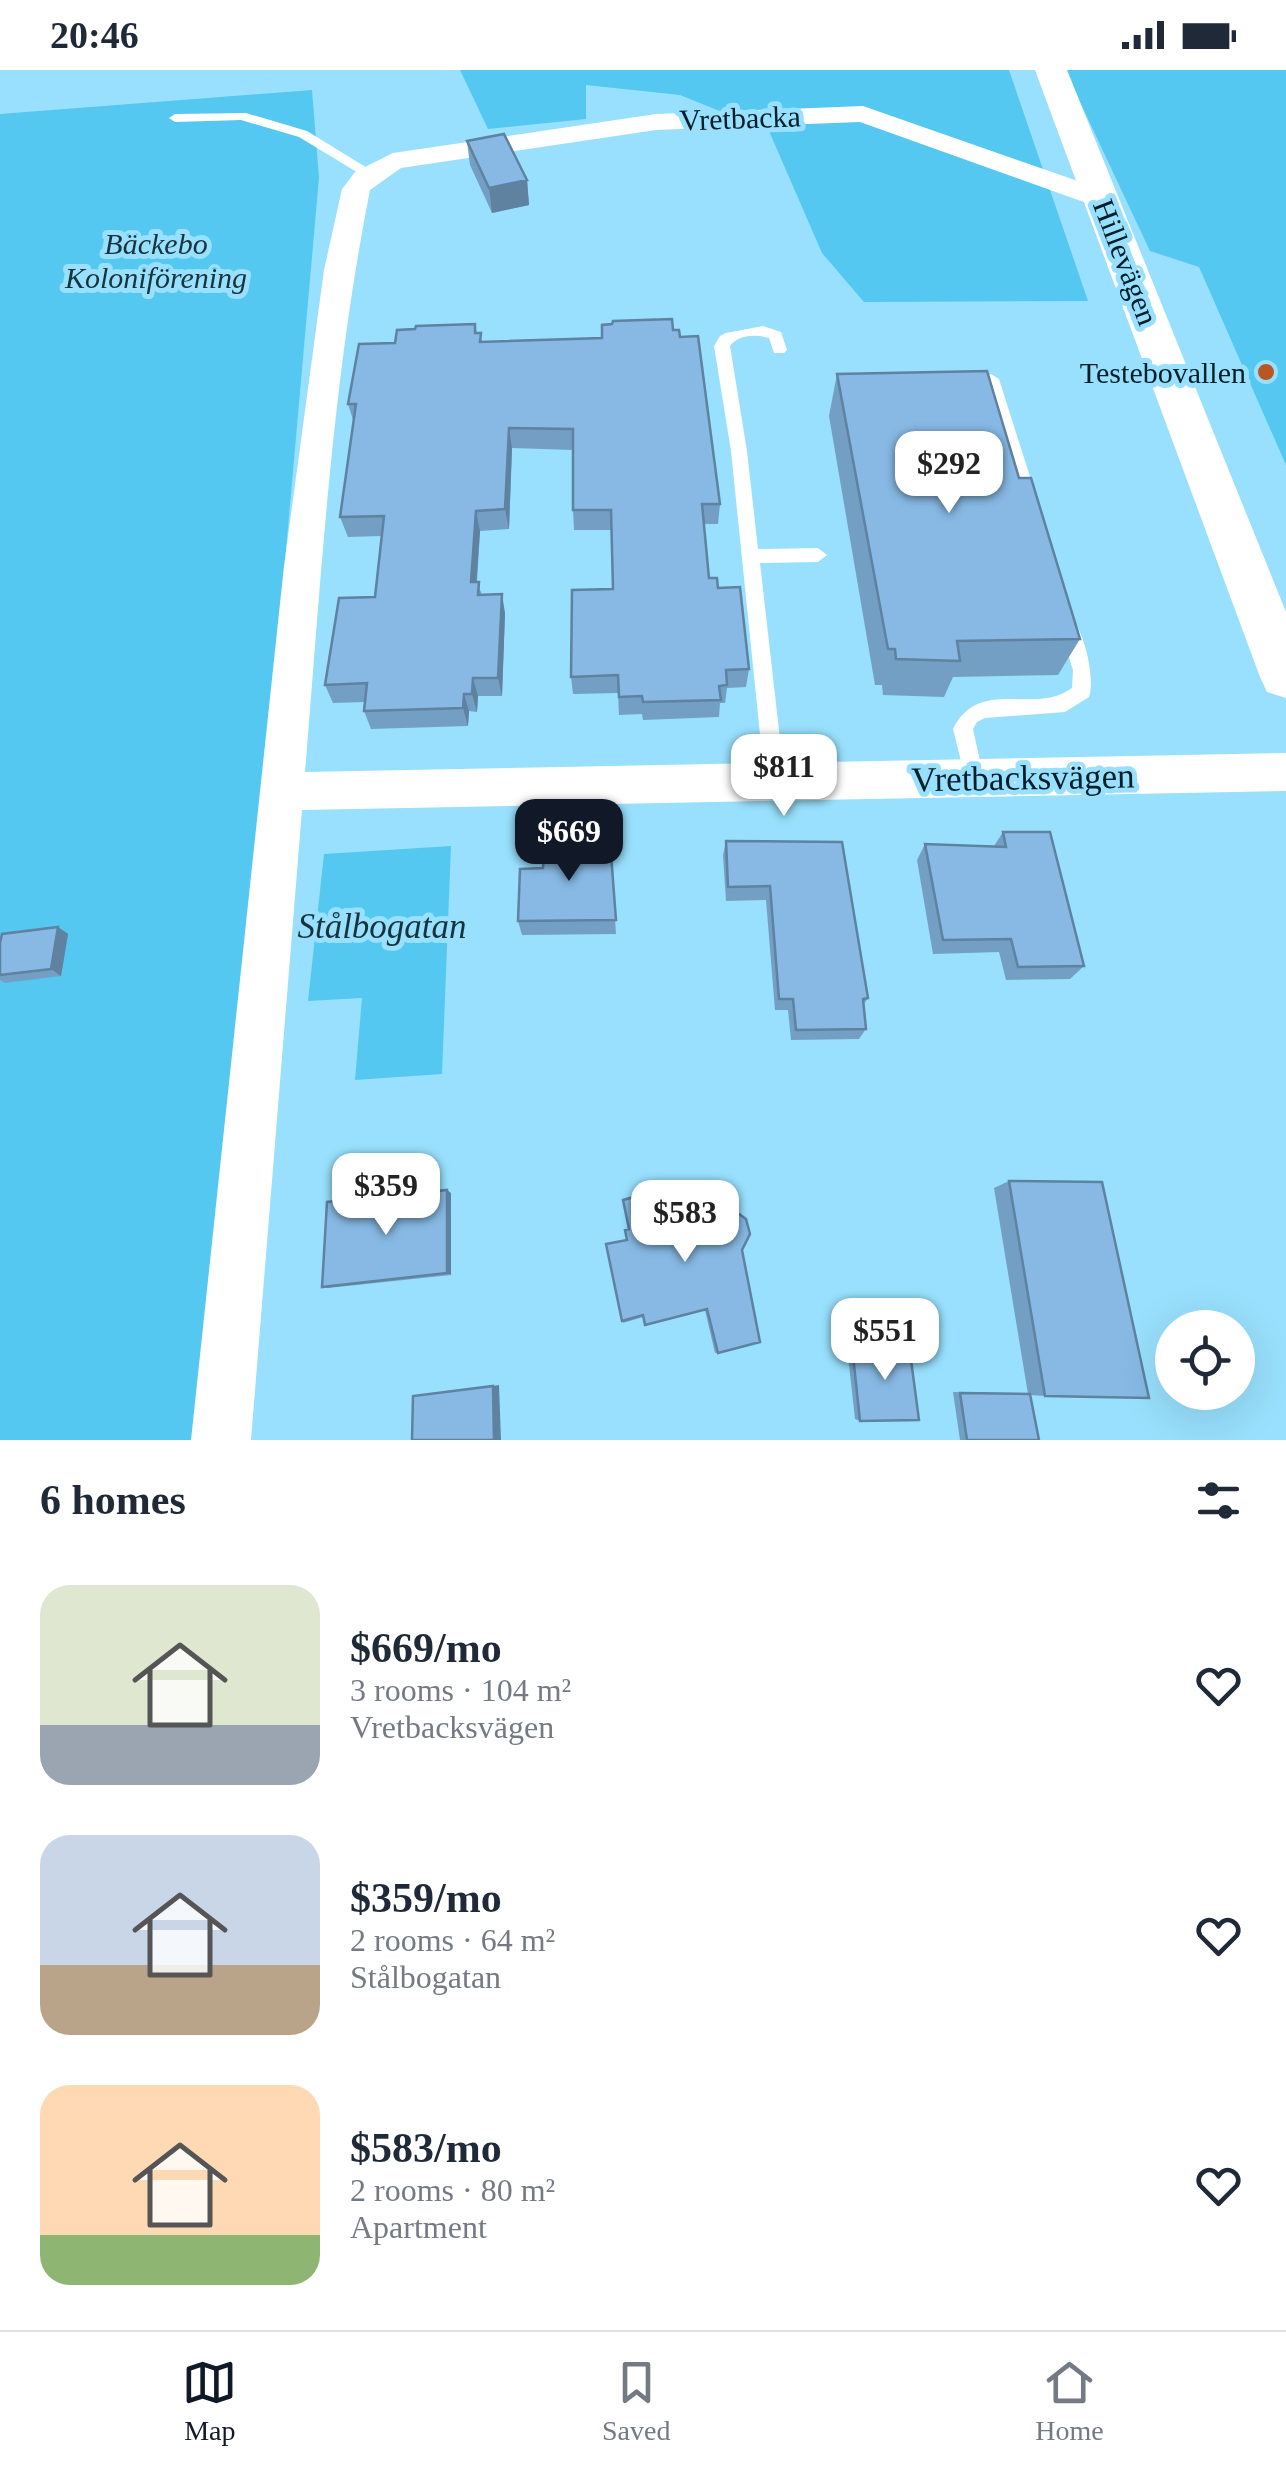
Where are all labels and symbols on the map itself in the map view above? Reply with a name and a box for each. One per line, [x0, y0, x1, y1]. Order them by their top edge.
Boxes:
street label: Vretbacka [679, 99, 801, 137]
street label: Hillevägen [1087, 195, 1165, 329]
park label: Bäckebo Koloniförening [64, 227, 247, 294]
place label: Testebovallen [1080, 356, 1246, 389]
marker: Testebovallen [1255, 361, 1277, 383]
pin: $292 [890, 431, 1008, 516]
pin: $811 [725, 734, 843, 819]
street label: Vretbacksvägen [911, 757, 1135, 799]
pin: $669 [510, 799, 628, 884]
park label: Stålbogatan [297, 907, 467, 946]
pin: $359 [327, 1153, 445, 1238]
pin: $583 [626, 1180, 744, 1265]
pin: $551 [826, 1298, 944, 1383]

